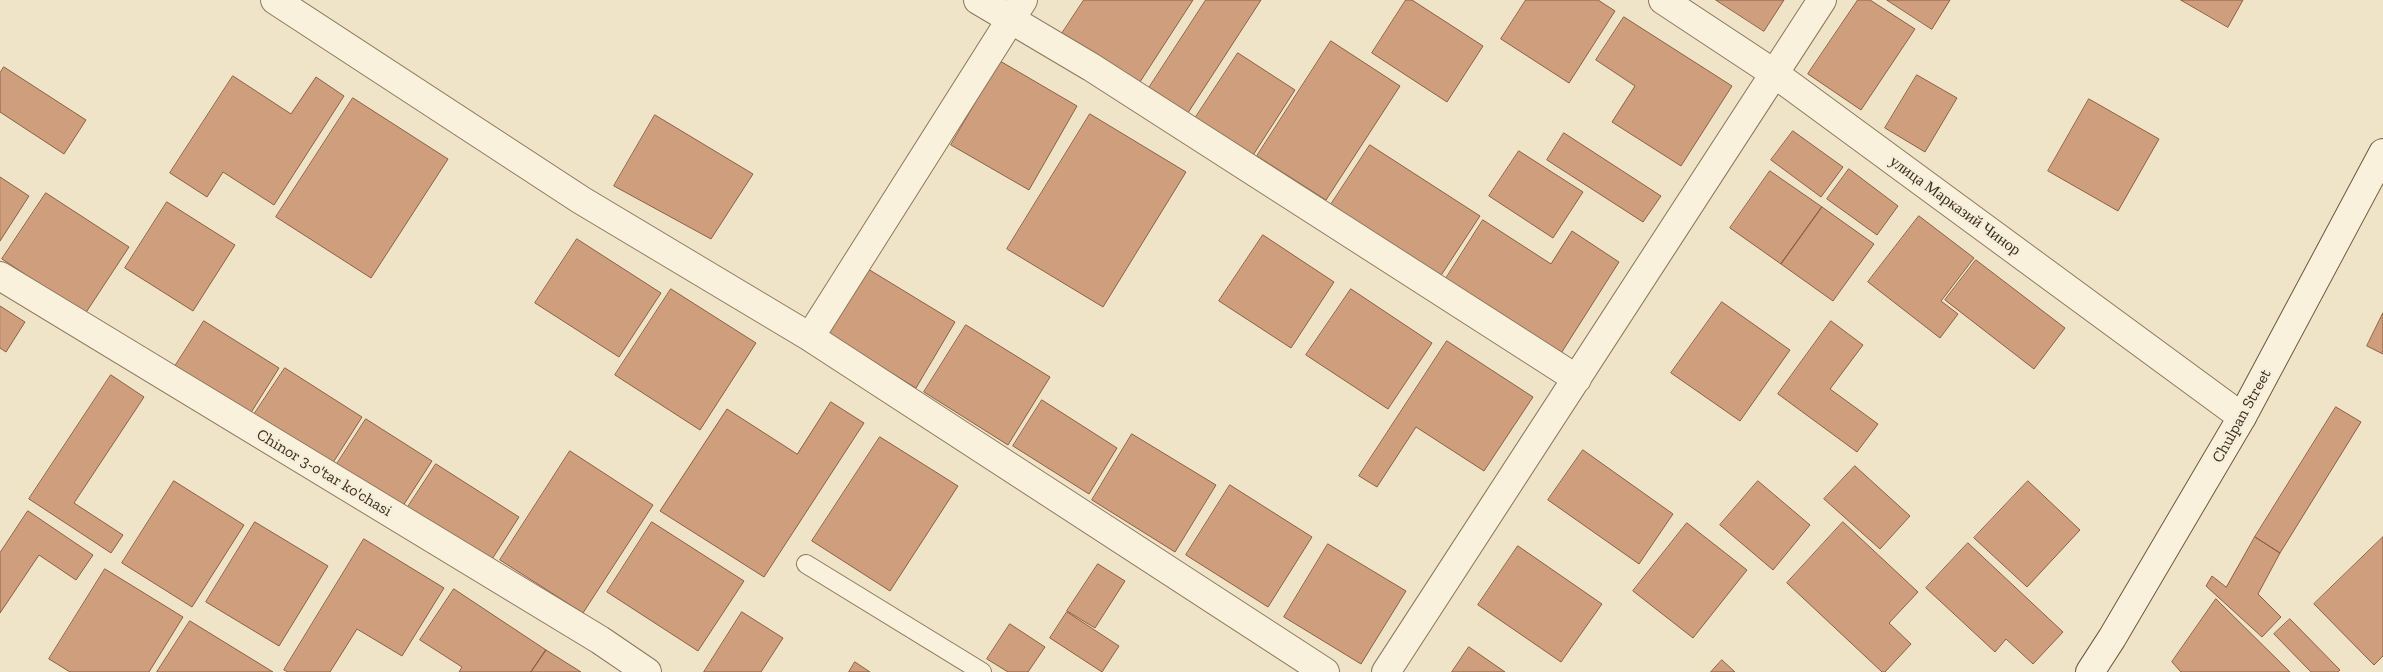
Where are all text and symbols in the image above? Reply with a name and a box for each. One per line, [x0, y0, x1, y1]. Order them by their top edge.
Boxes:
street label: улица Марказий Чинор [1886, 152, 2024, 260]
street label: Chulpan Street [2208, 366, 2276, 466]
street label: Chinor 3-o'tar ko'chasi [253, 425, 395, 521]

